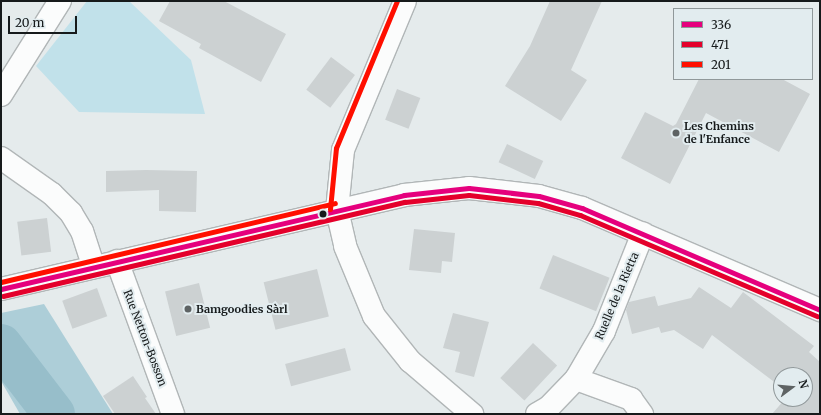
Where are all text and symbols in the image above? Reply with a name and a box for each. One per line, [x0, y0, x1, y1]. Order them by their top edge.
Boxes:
scale bar [10, 8, 79, 34]
legend [673, 8, 813, 80]
text: 20 m [15, 15, 44, 30]
text: 336 [711, 17, 731, 32]
text: 471 [711, 37, 729, 52]
text: 201 [711, 57, 731, 72]
place label: Les Chemins de l'Enfance [684, 120, 754, 146]
marker: Les Chemins de l'Enfance [671, 128, 681, 138]
unlabelled marker [318, 209, 328, 219]
street label: Ruelle de la Rietta [593, 250, 641, 342]
street label: Rue Netton-Bosson [120, 288, 170, 388]
place label: Bamgoodies Sàrl [196, 302, 288, 316]
marker: Bamgoodies Sàrl [183, 304, 193, 314]
north arrow [773, 367, 813, 407]
text: N [796, 378, 812, 390]

